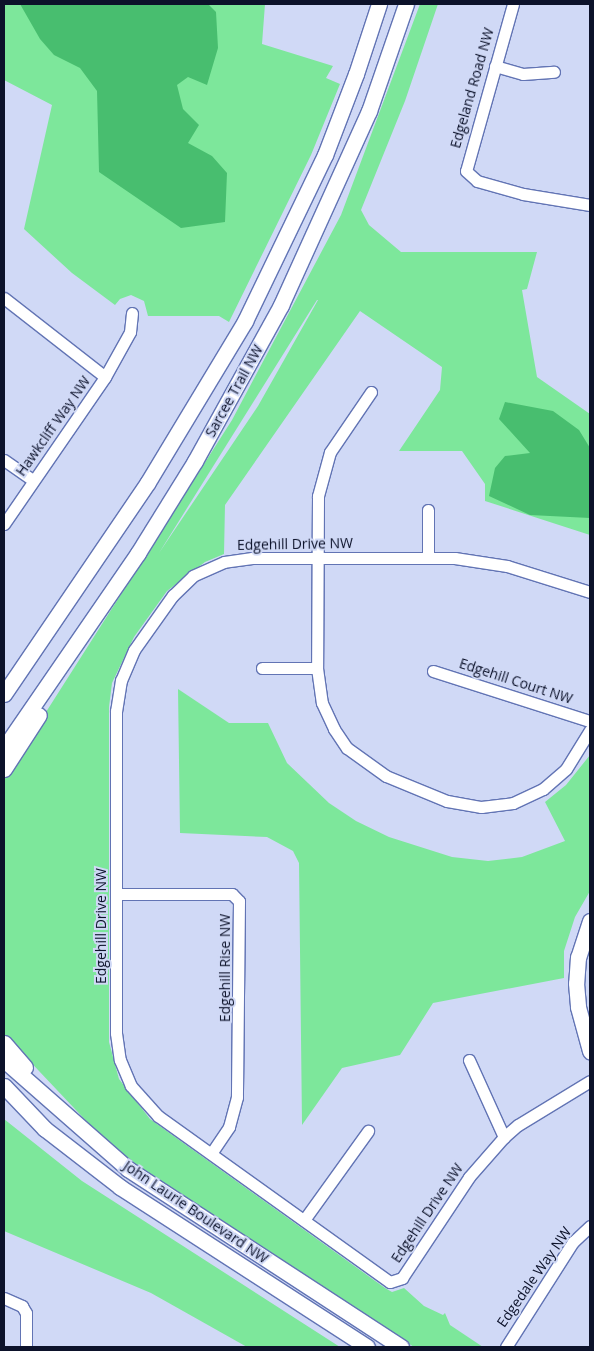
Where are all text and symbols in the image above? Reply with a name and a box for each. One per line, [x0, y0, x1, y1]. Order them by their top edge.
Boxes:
street label: Edgeland Road NW [447, 26, 497, 150]
street label: Sarcee Trail NW [202, 342, 266, 440]
street label: Hawkcliff Way NW [12, 373, 94, 479]
street label: Edgehill Drive NW [237, 535, 353, 553]
street label: Edgehill Court NW [457, 655, 575, 707]
street label: Edgehill Drive NW [93, 868, 109, 984]
street label: Edgehill Rise NW [217, 914, 233, 1022]
street label: John Laurie Boulevard NW [120, 1157, 272, 1267]
street label: Edgehill Drive NW [388, 1160, 466, 1266]
street label: Edgedale Way NW [493, 1224, 575, 1330]

